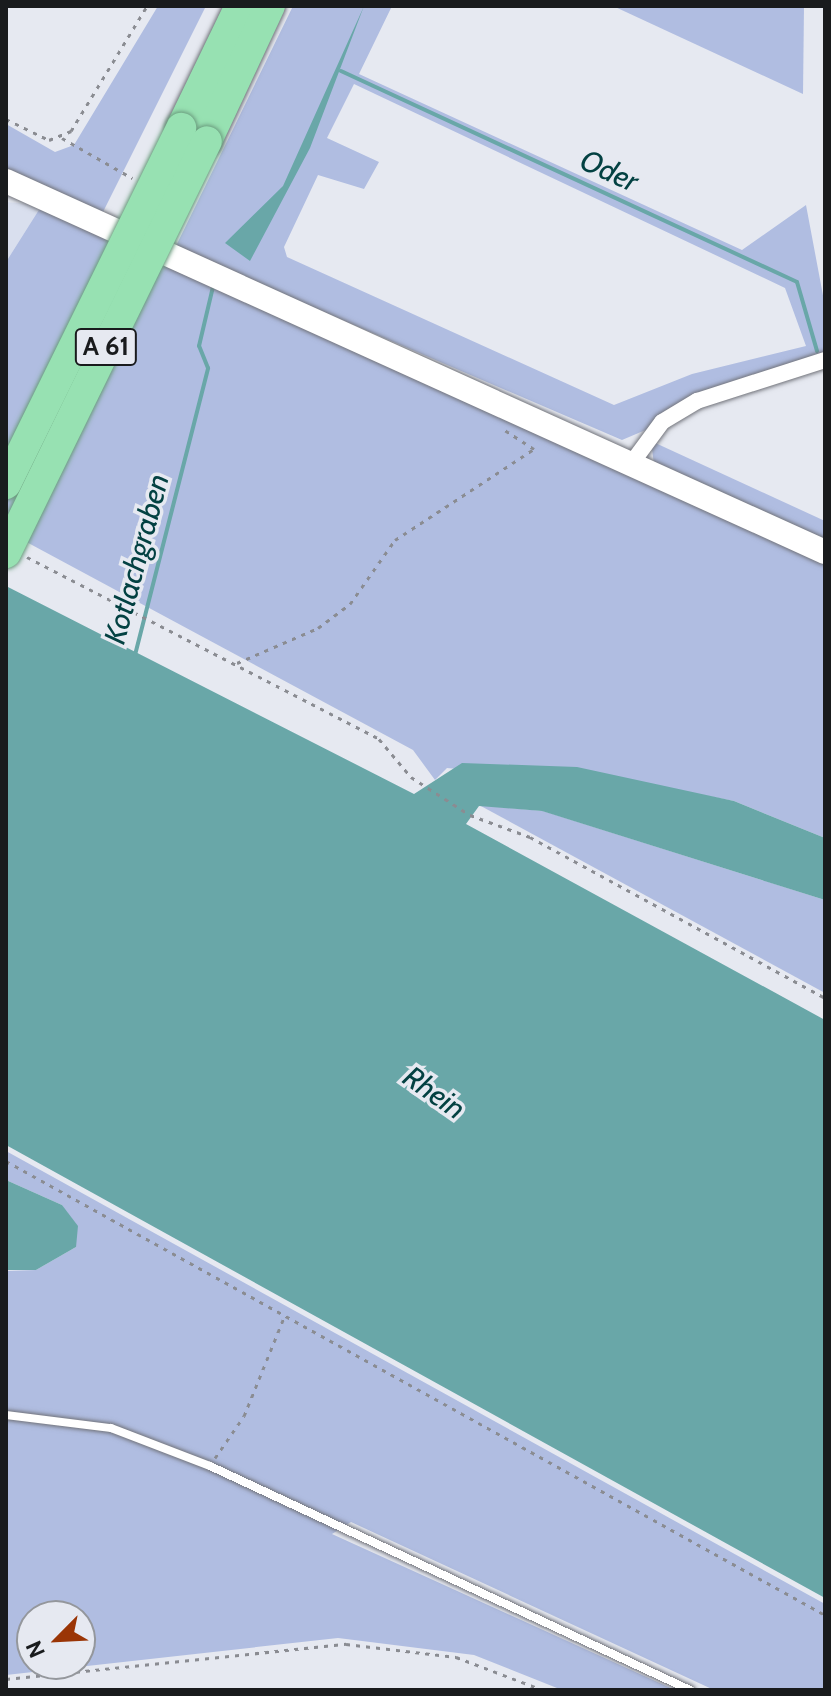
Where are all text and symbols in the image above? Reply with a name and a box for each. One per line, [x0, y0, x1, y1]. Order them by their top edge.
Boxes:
water label: Oder [574, 142, 644, 200]
road number: A 61 [74, 325, 138, 369]
water label: Kotlachgraben [97, 470, 177, 648]
water label: Rhein [396, 1059, 472, 1127]
north arrow [16, 1600, 96, 1680]
text: N [20, 1637, 51, 1662]

